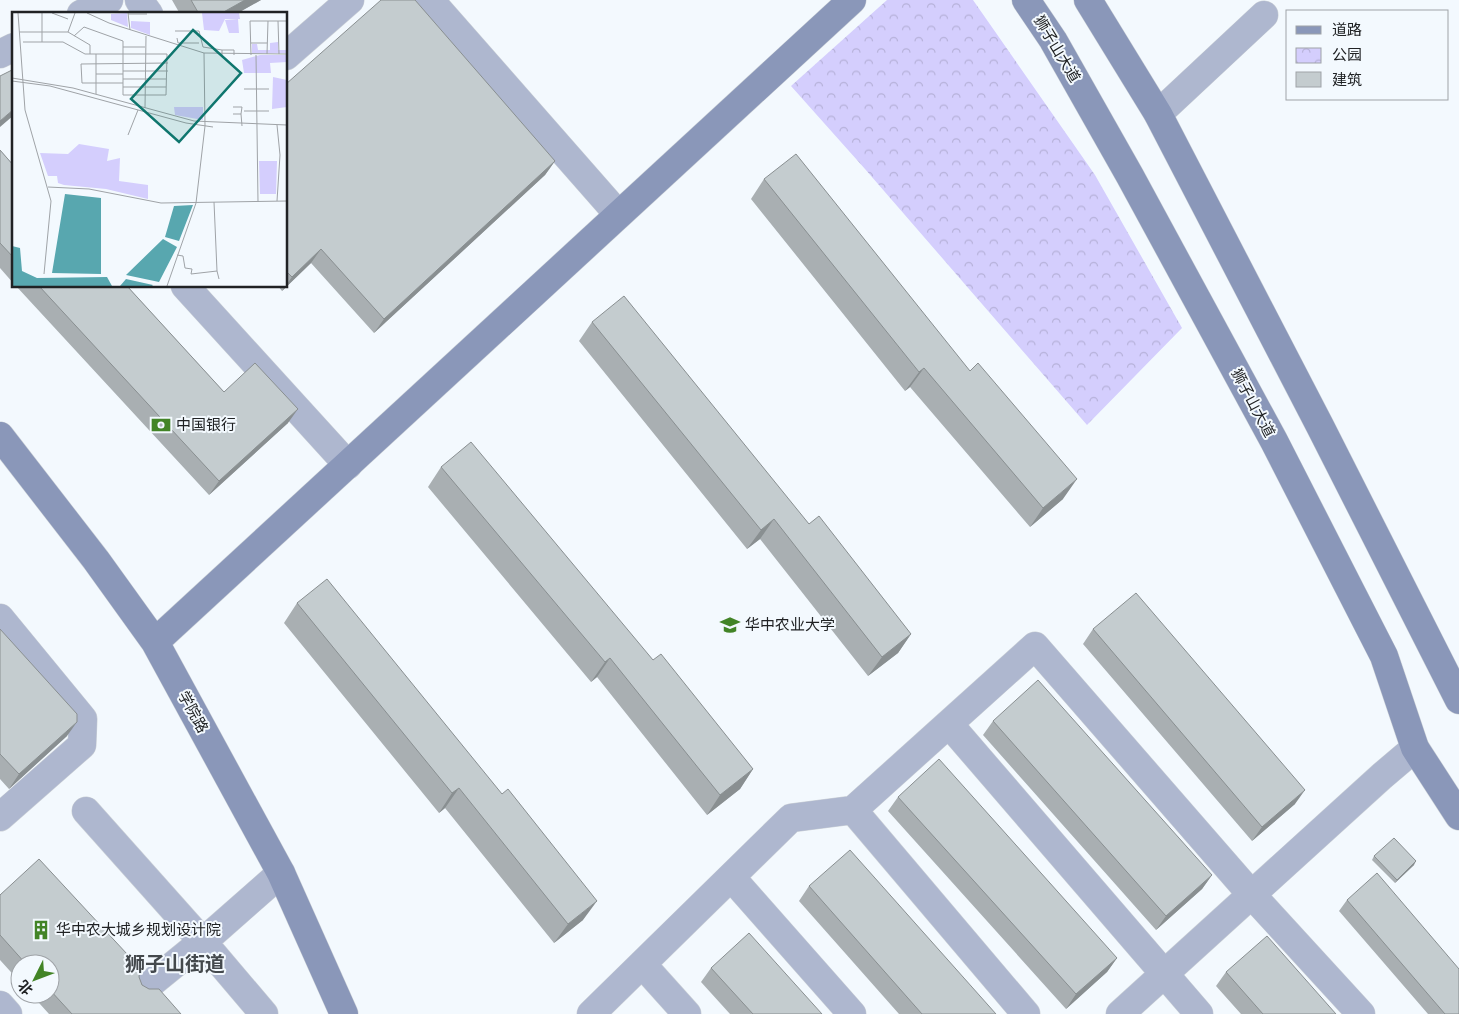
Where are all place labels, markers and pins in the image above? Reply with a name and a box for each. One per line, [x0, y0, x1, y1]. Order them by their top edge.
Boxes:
bank icon: 中国银行 [150, 414, 172, 436]
place label: 中国银行 [176, 417, 236, 433]
school or university icon: 华中农业大学 [719, 614, 741, 636]
place label: 华中农业大学 [745, 616, 835, 633]
building icon: 华中农大城乡规划设计院 [30, 919, 52, 941]
place label: 华中农大城乡规划设计院 [56, 921, 221, 938]

